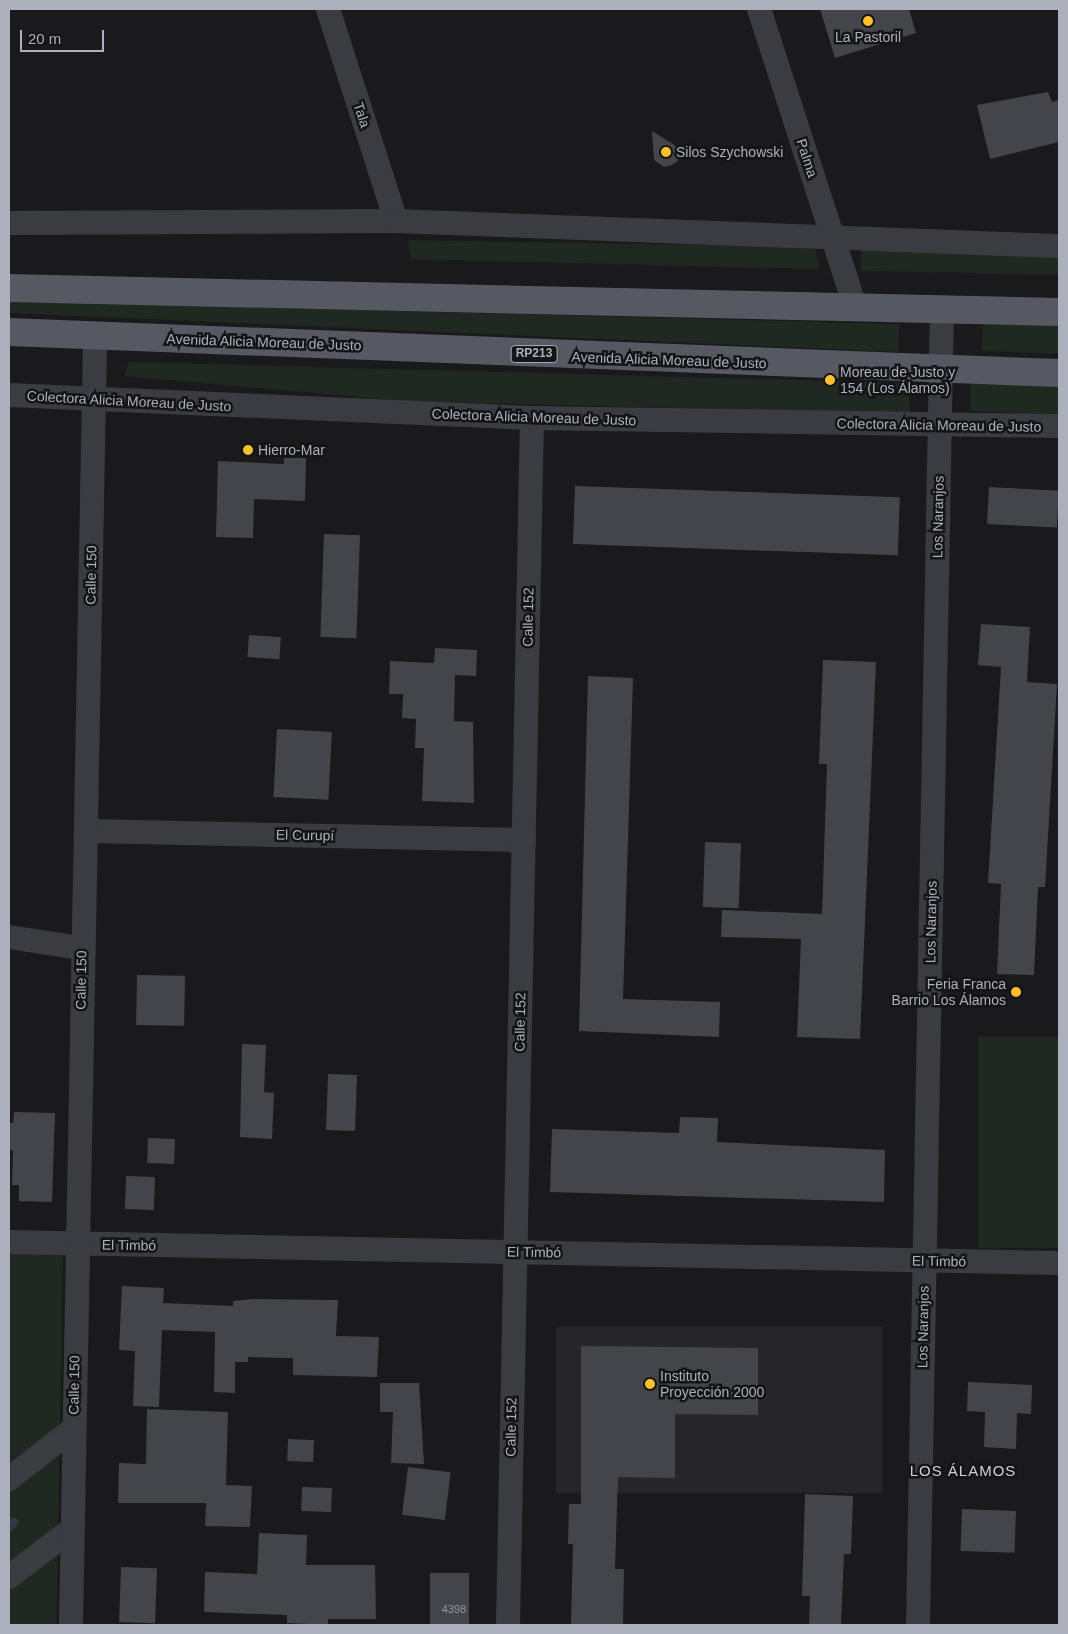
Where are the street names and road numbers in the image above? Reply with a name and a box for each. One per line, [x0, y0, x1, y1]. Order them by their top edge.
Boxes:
street label: Tala [350, 100, 374, 130]
street label: Palma [793, 137, 821, 179]
street label: Avenida Alicia Moreau de Justo [166, 330, 362, 354]
road number: RP213 [510, 344, 558, 364]
street label: Avenida Alicia Moreau de Justo [571, 348, 767, 372]
street label: Colectora Alicia Moreau de Justo [26, 387, 232, 415]
street label: Colectora Alicia Moreau de Justo [431, 405, 637, 429]
street label: Colectora Alicia Moreau de Justo [836, 415, 1042, 435]
street label: Los Naranjos [929, 476, 947, 558]
street label: Calle 150 [82, 545, 100, 605]
street label: Calle 152 [519, 587, 537, 647]
street label: El Curupí [276, 826, 334, 844]
street label: Los Naranjos [922, 881, 940, 963]
street label: Calle 150 [72, 950, 90, 1010]
street label: Calle 152 [511, 992, 529, 1052]
street label: El Timbó [102, 1236, 156, 1254]
street label: El Timbó [507, 1243, 561, 1261]
street label: El Timbó [912, 1252, 966, 1270]
street label: Los Naranjos [914, 1286, 932, 1368]
street label: Calle 150 [65, 1355, 83, 1415]
street label: Calle 152 [502, 1397, 520, 1457]

